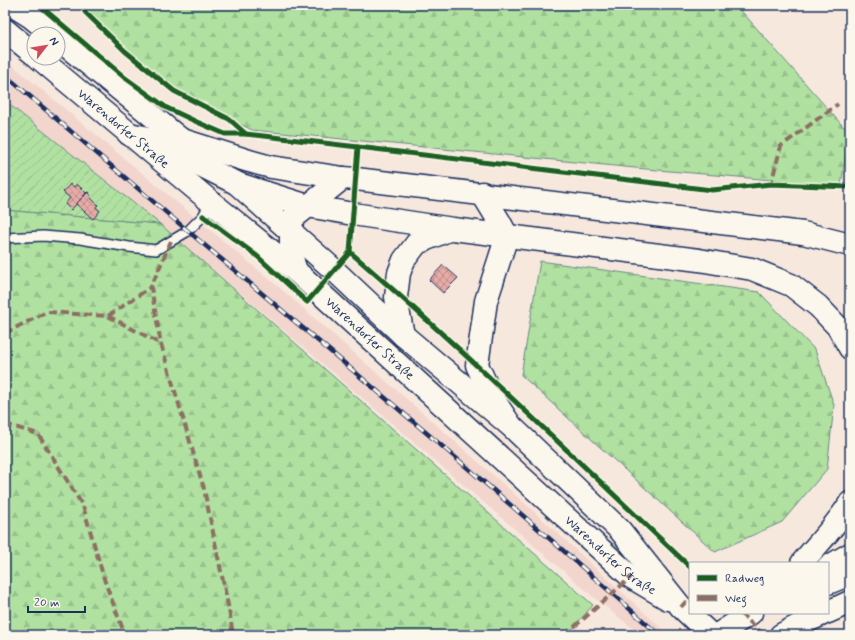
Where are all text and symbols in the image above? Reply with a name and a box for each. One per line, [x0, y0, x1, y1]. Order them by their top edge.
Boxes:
north arrow [26, 26, 66, 66]
text: N [46, 35, 62, 48]
street label: Warendorfer Straße [74, 85, 173, 172]
street label: Warendorfer Straße [322, 294, 418, 384]
street label: Warendorfer Straße [561, 512, 659, 599]
legend [689, 562, 829, 614]
text: Radweg [725, 571, 764, 587]
scale bar [28, 588, 85, 614]
text: Weg [725, 591, 747, 608]
text: 20 m [34, 595, 60, 611]

